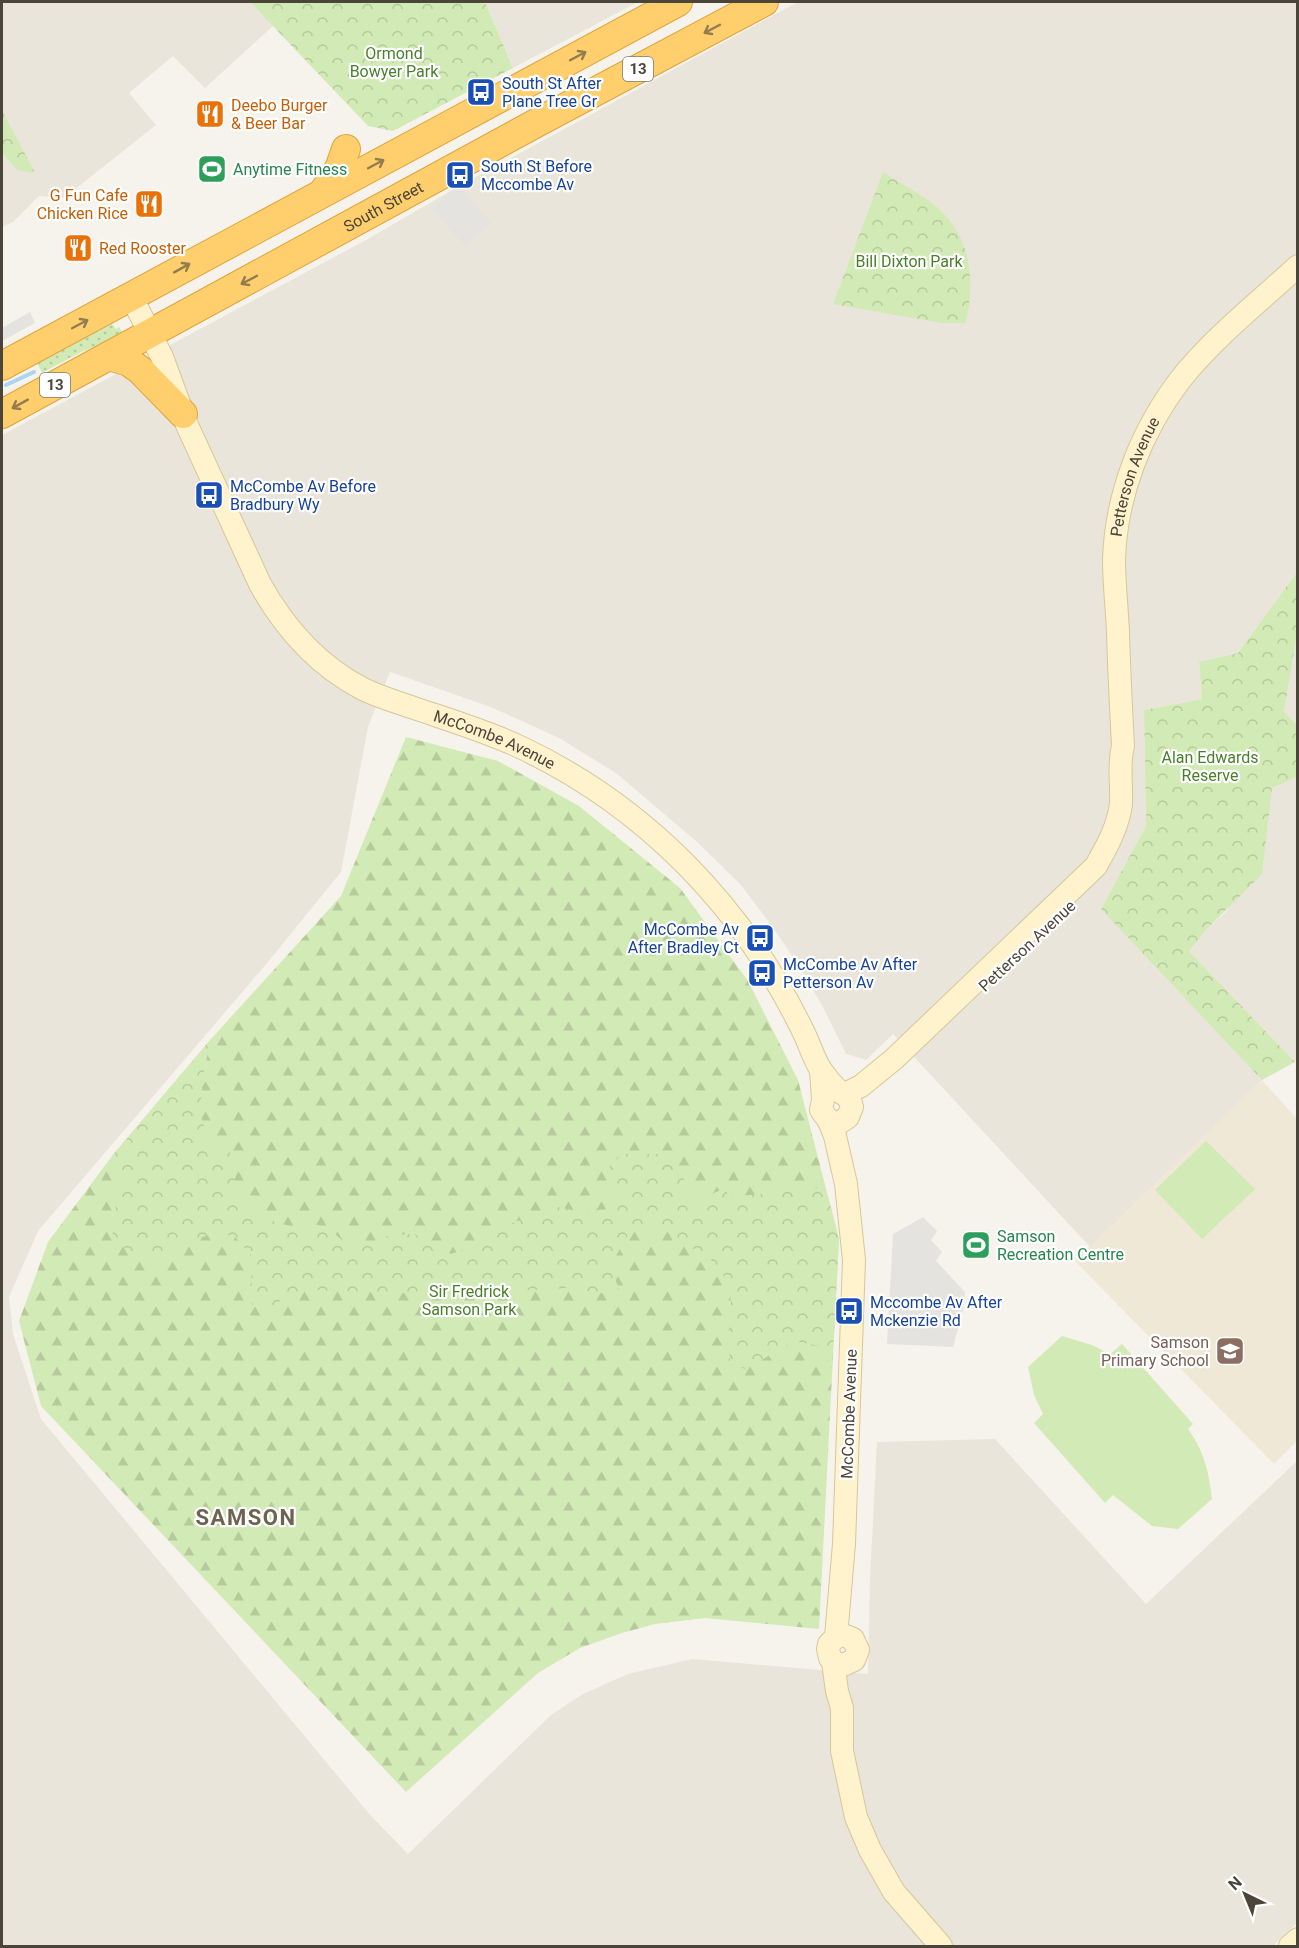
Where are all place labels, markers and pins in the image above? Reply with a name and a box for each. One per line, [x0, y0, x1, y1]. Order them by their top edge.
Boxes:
place label: South St After Plane Tree Gr [502, 74, 602, 111]
bus stop icon: South St After Plane Tree Gr [465, 76, 497, 108]
place label: Deebo Burger & Beer Bar [231, 96, 328, 133]
restaurant icon: Deebo Burger & Beer Bar [194, 98, 226, 130]
sports icon: Anytime Fitness [196, 153, 228, 185]
place label: South St Before Mccombe Av [481, 157, 592, 194]
bus stop icon: South St Before Mccombe Av [444, 159, 476, 191]
place label: Anytime Fitness [233, 160, 347, 179]
place label: G Fun Cafe Chicken Rice [37, 186, 128, 223]
restaurant icon: G Fun Cafe Chicken Rice [133, 188, 165, 220]
restaurant icon: Red Rooster [62, 232, 94, 264]
place label: Red Rooster [99, 239, 186, 258]
place label: McCombe Av Before Bradbury Wy [230, 477, 376, 514]
bus stop icon: McCombe Av Before Bradbury Wy [193, 479, 225, 511]
place label: McCombe Av After Bradley Ct [628, 920, 739, 957]
bus stop icon: McCombe Av After Bradley Ct [744, 922, 776, 954]
place label: McCombe Av After Petterson Av [783, 955, 918, 992]
bus stop icon: McCombe Av After Petterson Av [746, 957, 778, 989]
place label: Samson Recreation Centre [997, 1227, 1124, 1264]
sports icon: Samson Recreation Centre [960, 1229, 992, 1261]
place label: Mccombe Av After Mckenzie Rd [870, 1293, 1003, 1330]
bus stop icon: Mccombe Av After Mckenzie Rd [833, 1295, 865, 1327]
place label: Samson Primary School [1101, 1333, 1209, 1370]
school or university icon: Samson Primary School [1214, 1335, 1246, 1367]

